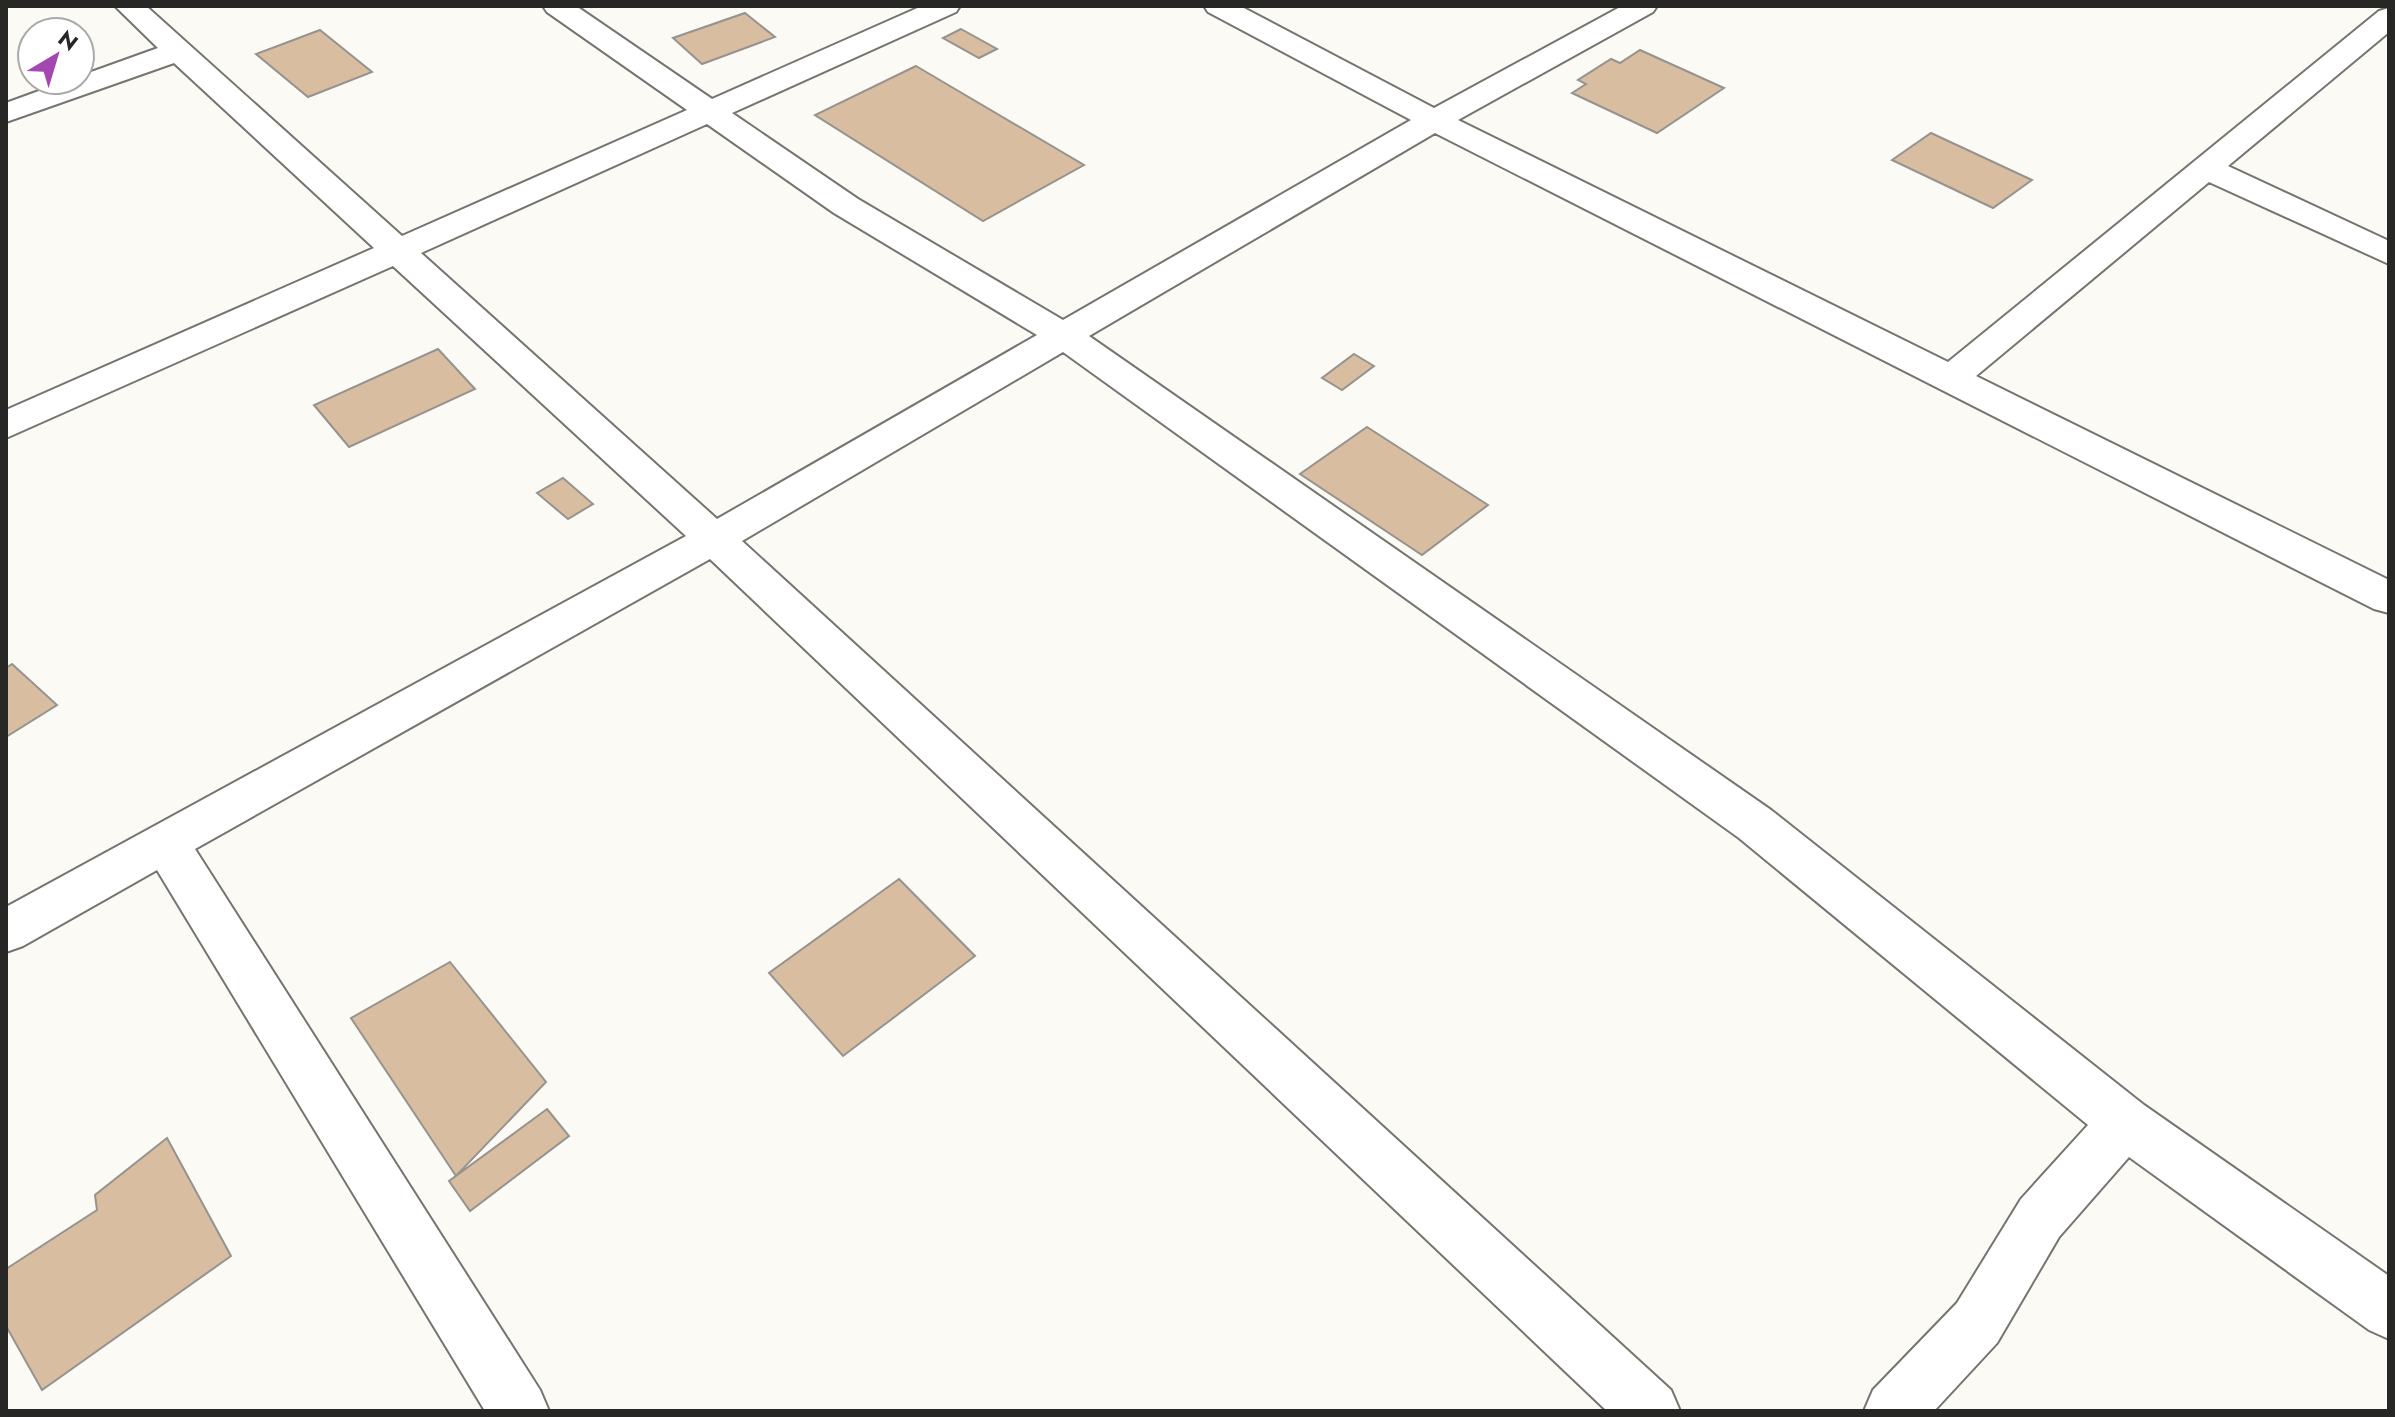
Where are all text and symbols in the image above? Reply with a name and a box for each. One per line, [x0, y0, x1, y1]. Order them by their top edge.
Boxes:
north arrow [16, 16, 96, 96]
text: N [52, 22, 85, 58]

